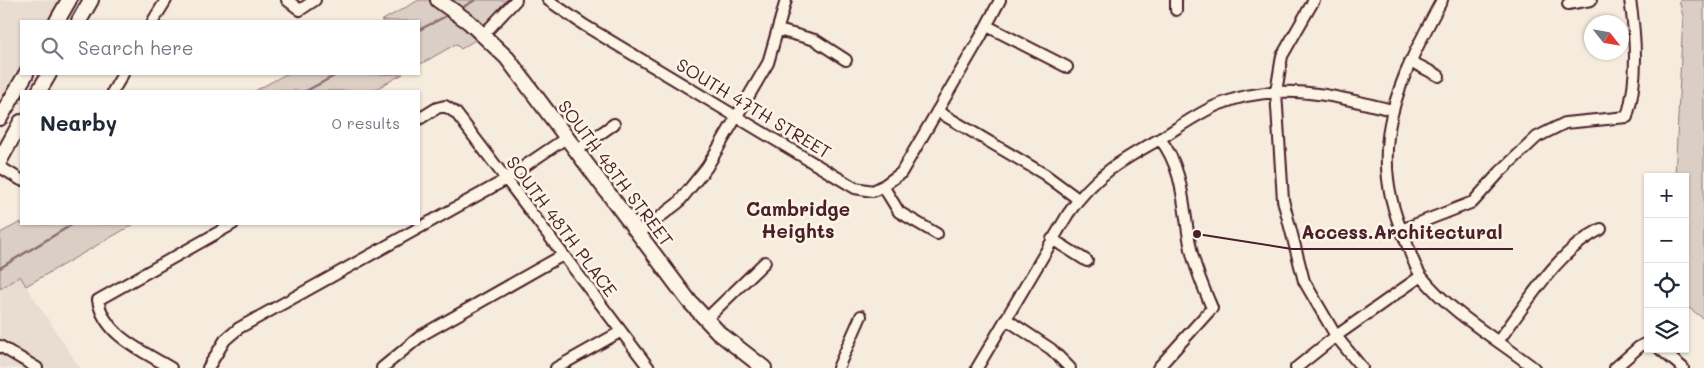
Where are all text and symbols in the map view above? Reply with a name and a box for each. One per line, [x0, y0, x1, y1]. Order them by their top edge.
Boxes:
north arrow [1584, 15, 1629, 60]
search box [20, 20, 420, 75]
icon: search [38, 34, 66, 62]
text: Search here [78, 35, 194, 60]
street label: SOUTH 47TH STREET [672, 52, 836, 164]
street label: SOUTH 48TH STREET [553, 95, 679, 251]
text: Nearby [40, 109, 117, 136]
text: 0 results [332, 112, 400, 133]
street label: SOUTH 48TH PLACE [501, 151, 623, 301]
map controls [1644, 173, 1689, 353]
button: + [1644, 173, 1689, 218]
district label: Cambridge Heights [746, 196, 850, 243]
callout: Access.Architectural [1292, 215, 1513, 249]
button: − [1644, 218, 1689, 263]
text: Access.Architectural [1301, 219, 1503, 244]
button: locate [1644, 263, 1689, 308]
button: layers [1644, 308, 1689, 353]

